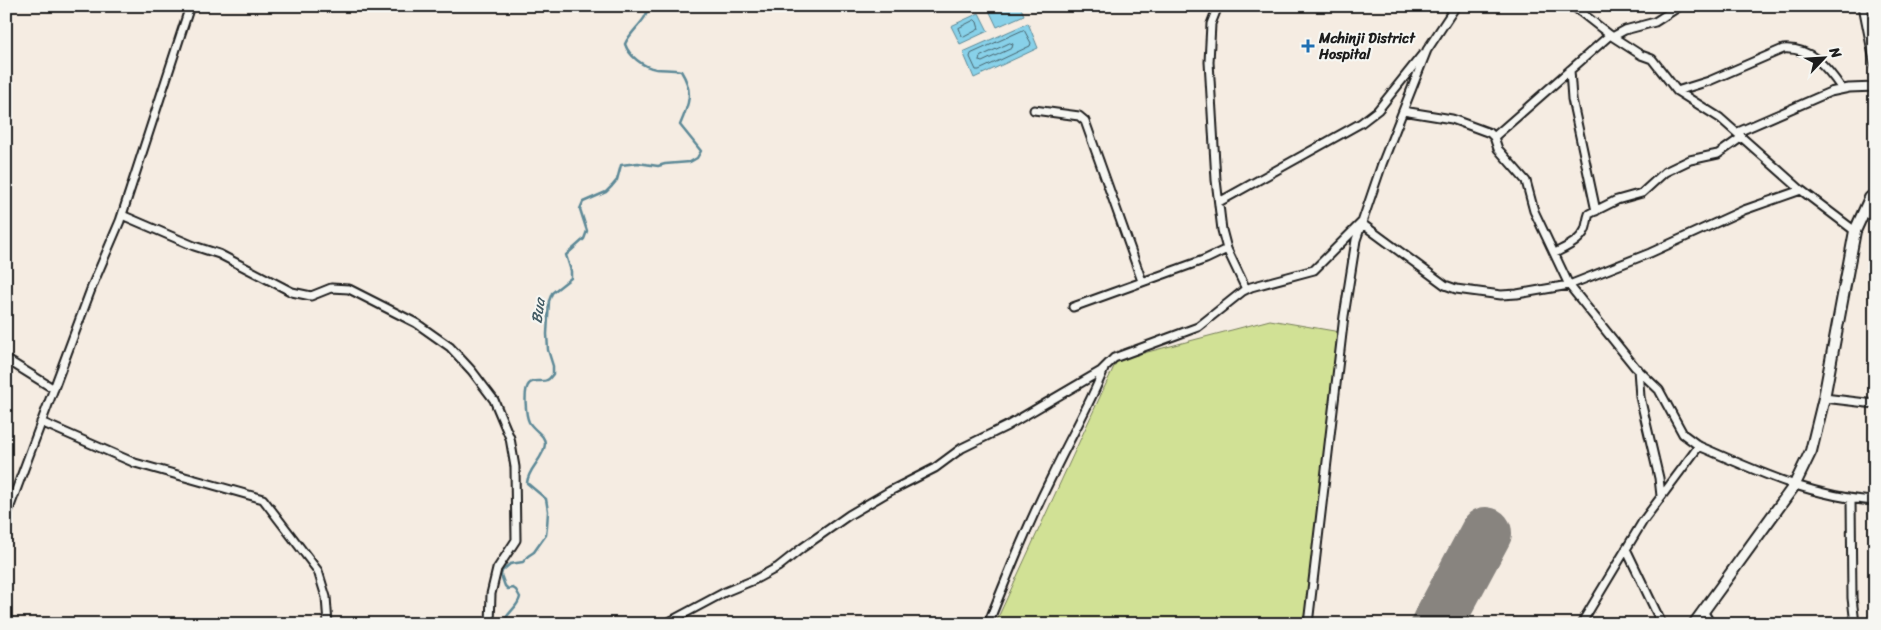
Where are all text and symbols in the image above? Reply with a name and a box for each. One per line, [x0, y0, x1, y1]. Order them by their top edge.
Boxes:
place label: Mchinji District Hospital [1318, 26, 1416, 67]
north arrow [1798, 32, 1848, 82]
marker: Mchinji District Hospital [1301, 39, 1315, 53]
text: N [1822, 42, 1849, 63]
water label: Bua [523, 294, 553, 325]

